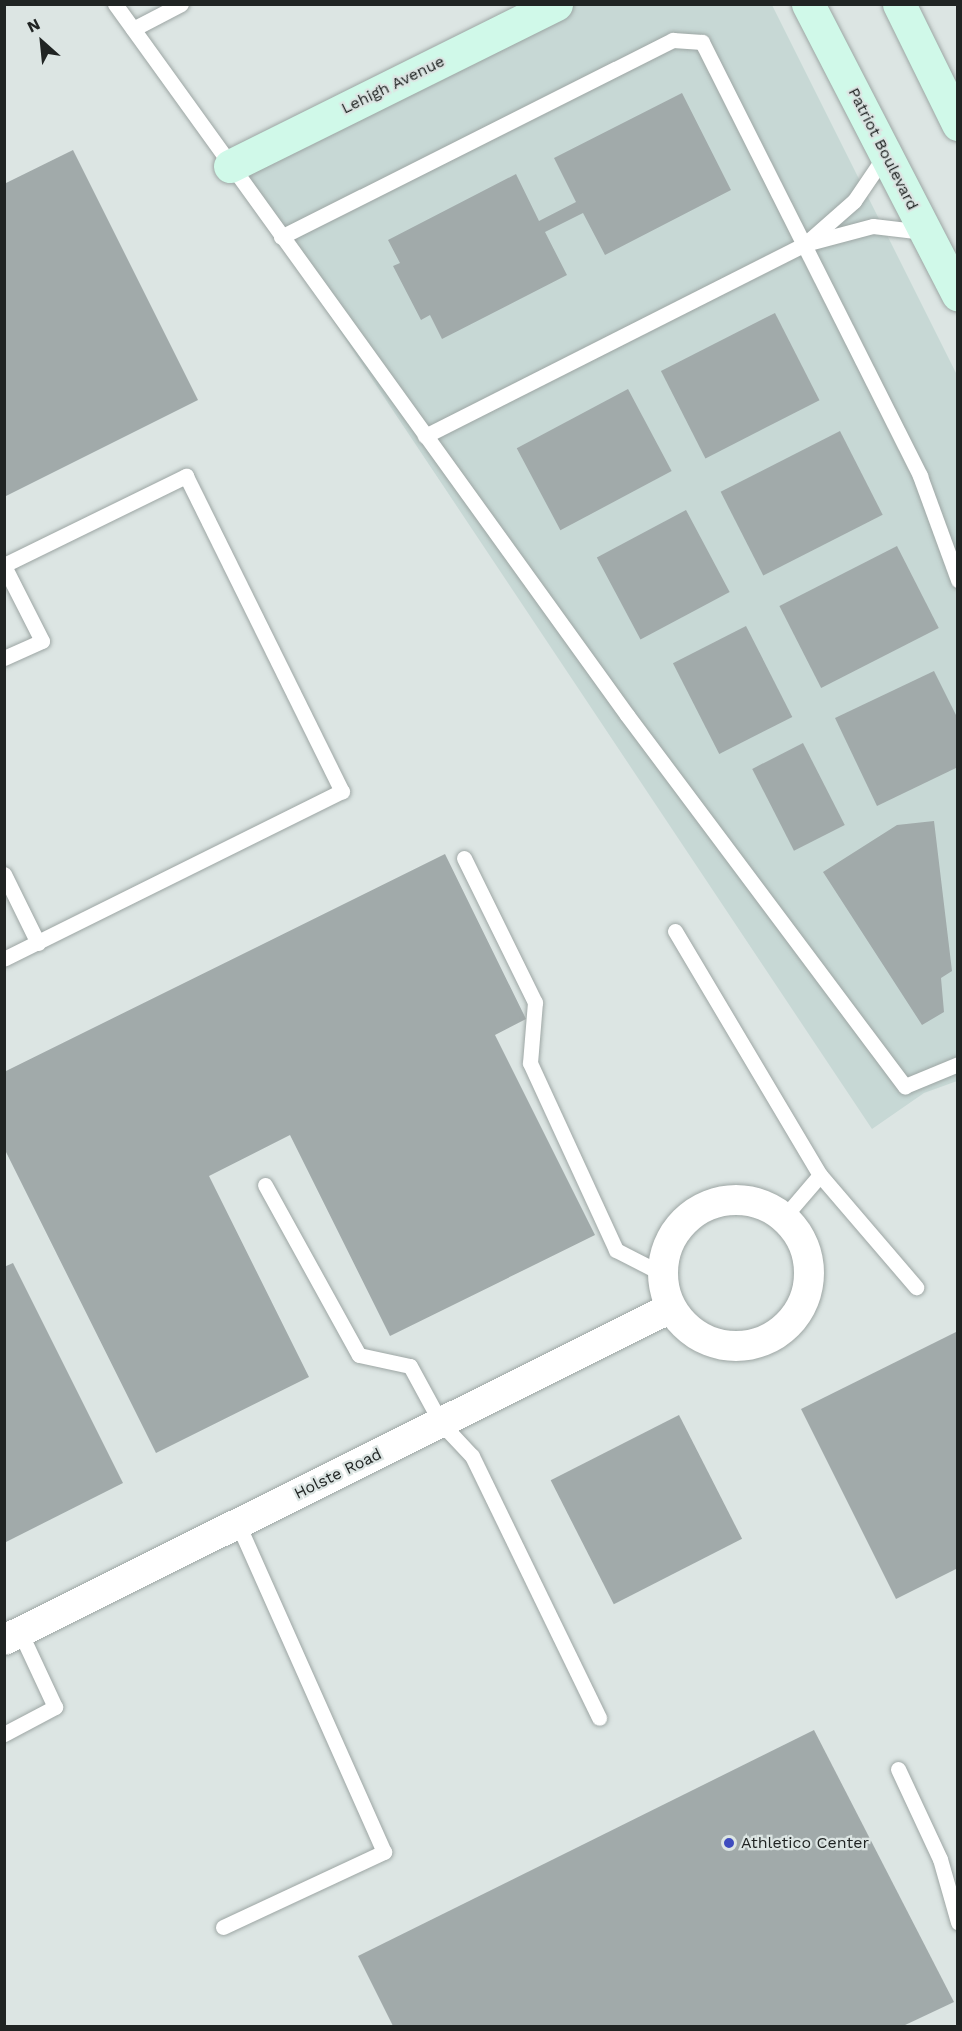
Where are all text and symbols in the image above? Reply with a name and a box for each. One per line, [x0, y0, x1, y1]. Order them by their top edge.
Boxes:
north arrow [12, 12, 72, 72]
text: N [24, 14, 43, 37]
street label: Lehigh Avenue [338, 52, 448, 118]
street label: Patriot Boulevard [844, 85, 922, 213]
street label: Holste Road [291, 1445, 385, 1503]
place label: Athletico Center [741, 1833, 869, 1853]
marker: Athletico Center [722, 1836, 736, 1850]

